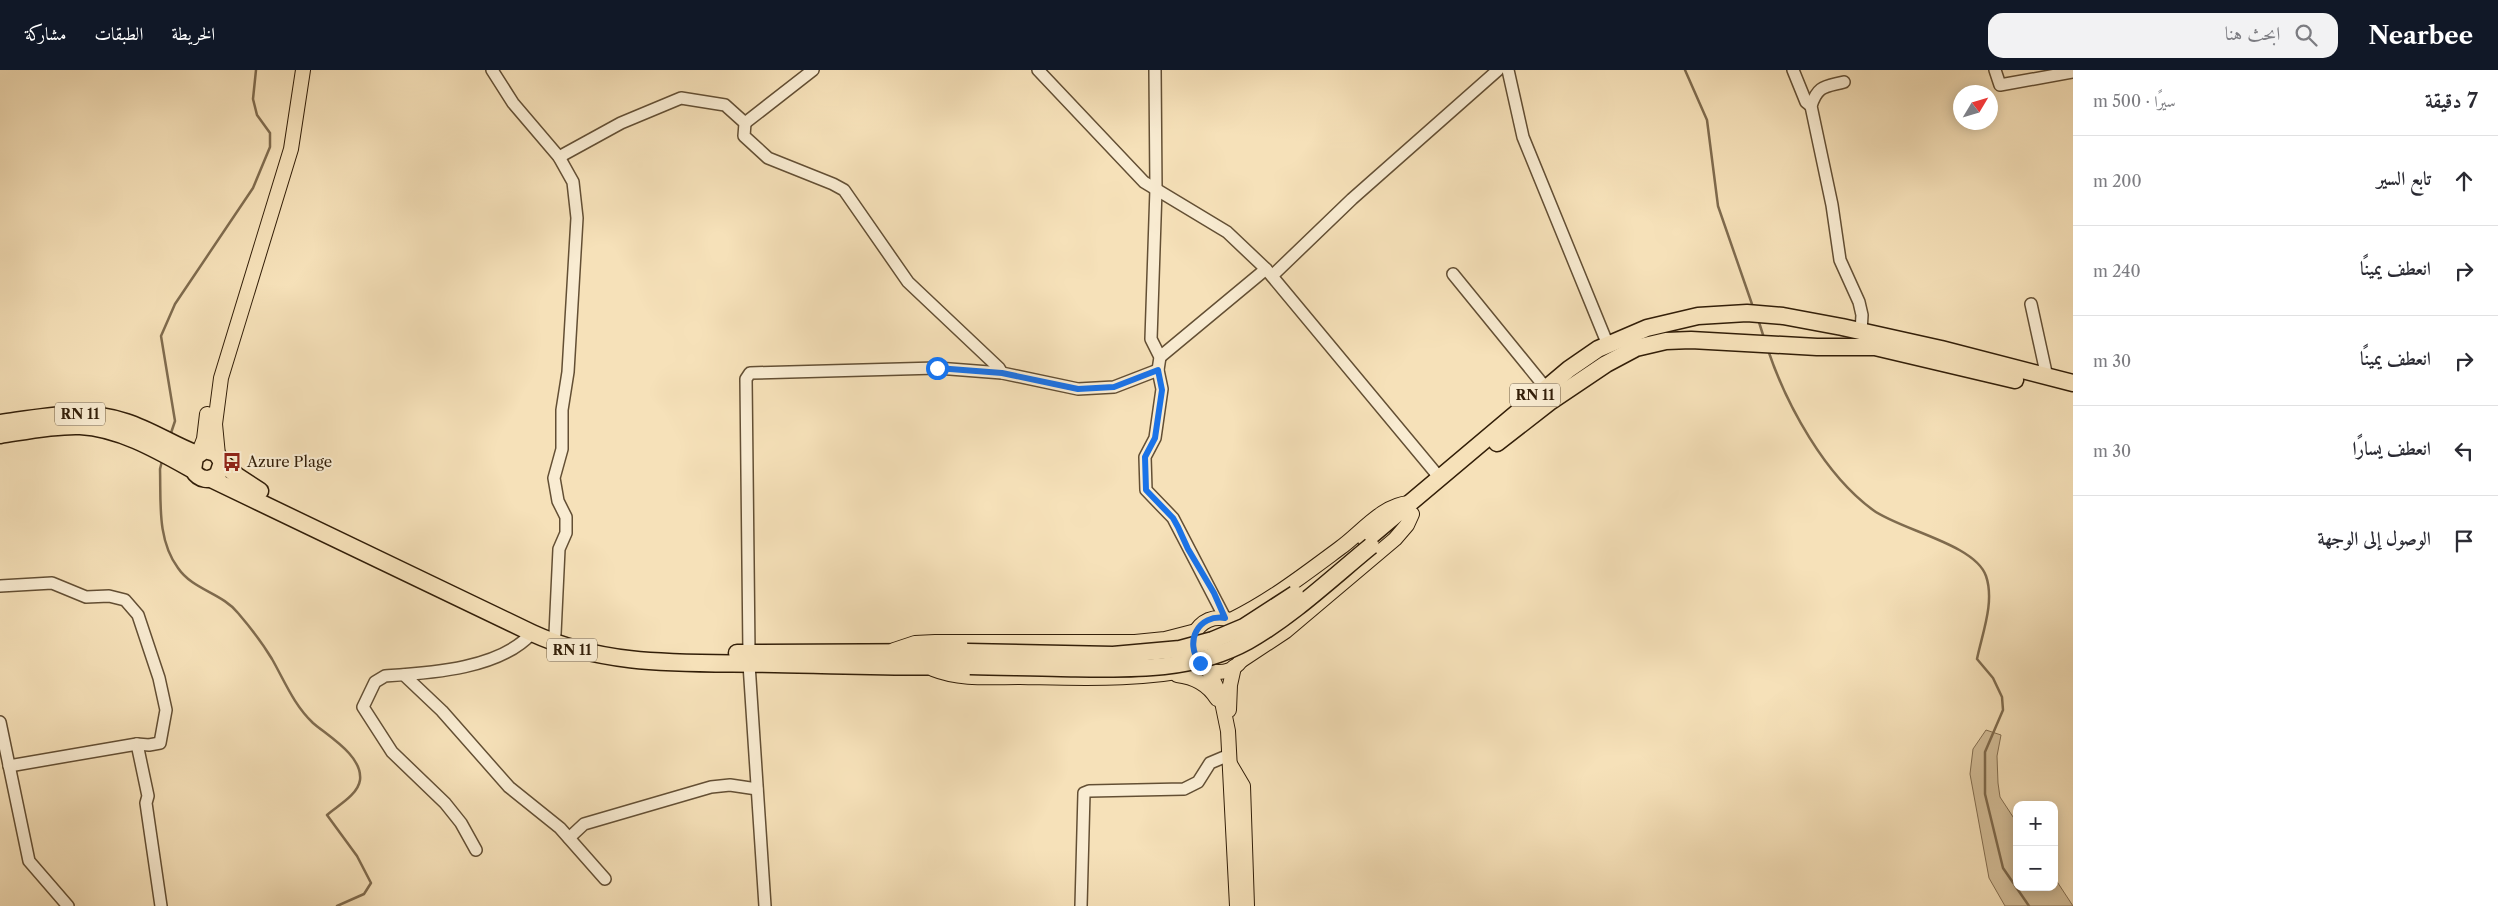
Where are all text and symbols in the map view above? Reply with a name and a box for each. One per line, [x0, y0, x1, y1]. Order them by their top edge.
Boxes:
search box [1988, 13, 2338, 58]
icon: search [2292, 21, 2320, 49]
text: Nearbee [2368, 21, 2473, 50]
text: ابحث هنا [2225, 22, 2280, 45]
text: مشاركة [25, 23, 66, 45]
text: الطبقات [94, 23, 143, 45]
text: الخريطة [171, 23, 215, 45]
north arrow [1953, 85, 1998, 130]
text: 7 دقيقة [2425, 88, 2478, 113]
text: سيرًا · 500 m [2093, 91, 2176, 111]
text: تابع السير [2377, 167, 2431, 190]
icon: ahead [2450, 167, 2478, 195]
text: 200 m [2093, 171, 2142, 191]
text: انعطف يمينًا [2360, 257, 2431, 280]
icon: right [2450, 257, 2478, 285]
text: 240 m [2093, 261, 2141, 281]
text: انعطف يمينًا [2360, 347, 2431, 370]
icon: right [2450, 347, 2478, 375]
text: 30 m [2093, 351, 2131, 371]
route start [926, 357, 949, 380]
road number: RN 11 [1510, 384, 1560, 406]
road number: RN 11 [55, 402, 105, 426]
text: انعطف يسارًا [2352, 437, 2431, 460]
icon: left [2450, 437, 2478, 465]
text: 30 m [2093, 441, 2131, 461]
bus stop icon: Azure Plage [221, 451, 243, 473]
place label: Azure Plage [246, 452, 332, 471]
text: الوصول إلى الوجهة [2317, 527, 2431, 550]
icon: arrive [2450, 527, 2478, 555]
road number: RN 11 [547, 638, 597, 662]
route end [1189, 652, 1212, 675]
map controls [2013, 801, 2058, 891]
button: + [2013, 801, 2058, 846]
button: − [2013, 846, 2058, 891]

